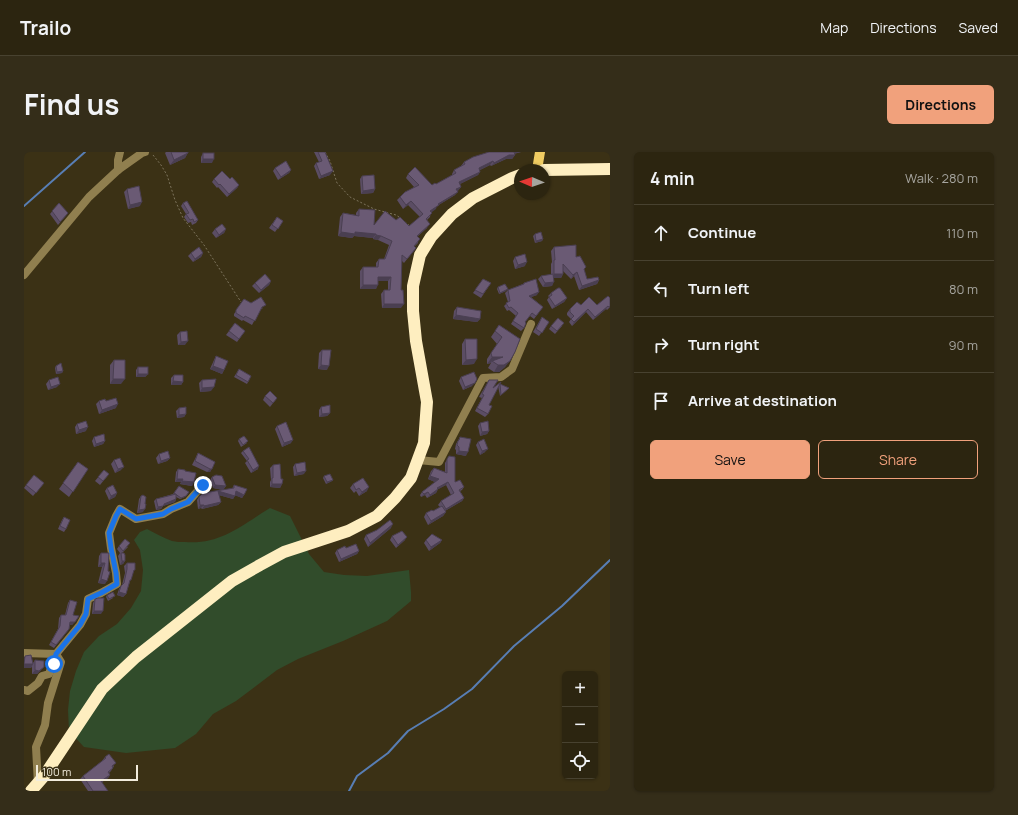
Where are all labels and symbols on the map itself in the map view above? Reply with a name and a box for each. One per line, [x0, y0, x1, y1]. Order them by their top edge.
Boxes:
north arrow [514, 164, 550, 200]
route end [194, 476, 212, 494]
route start [45, 655, 63, 673]
scale bar [36, 763, 138, 782]

